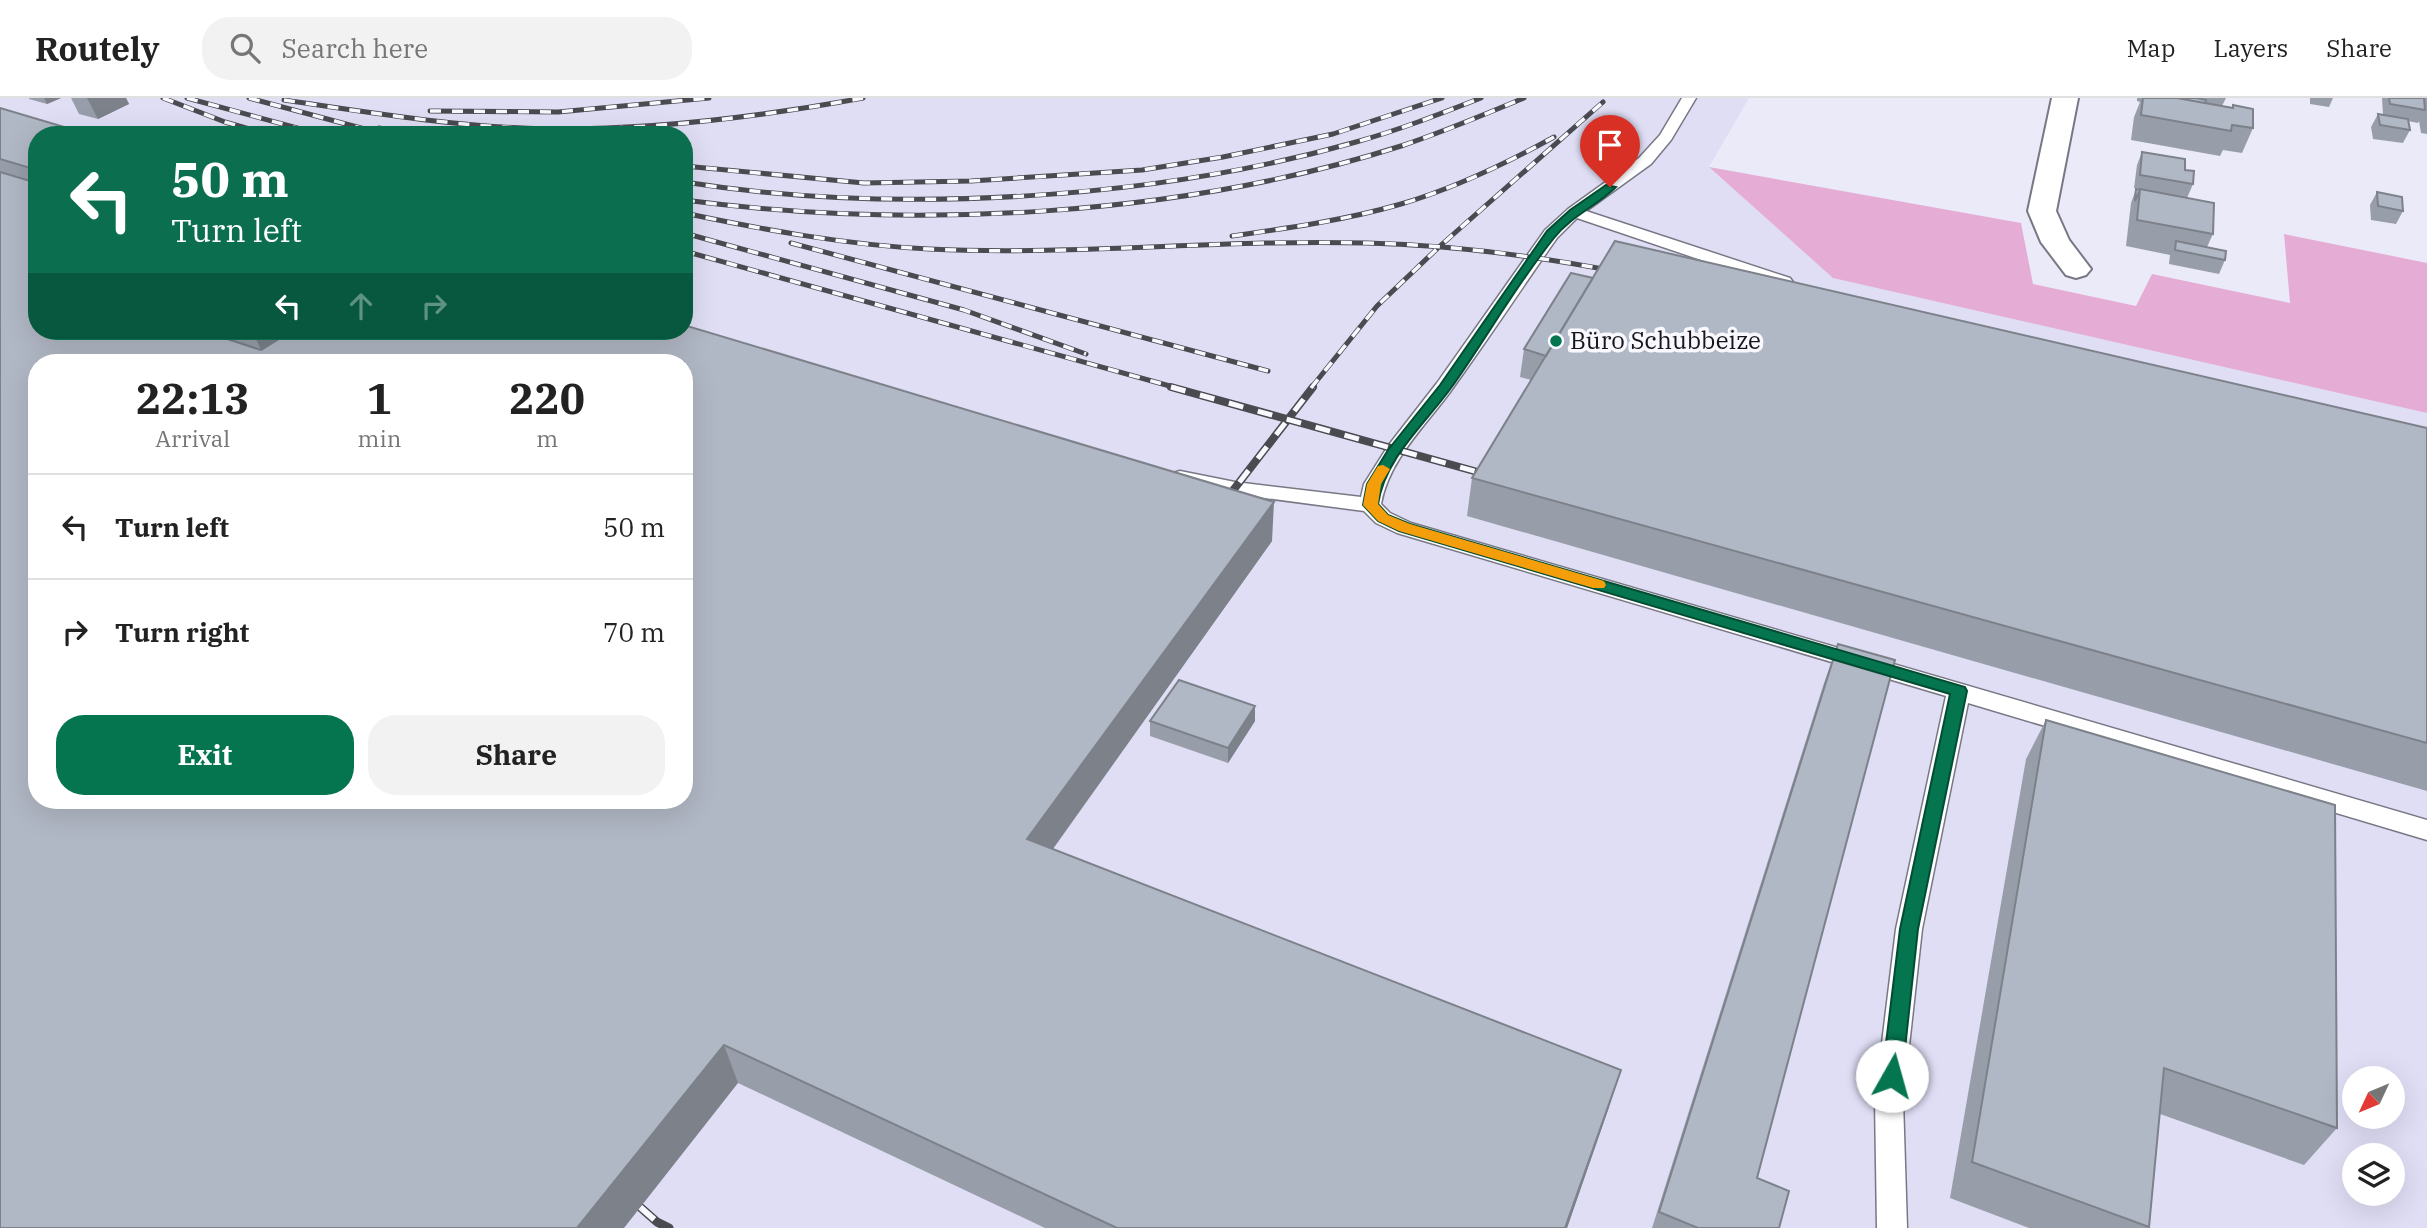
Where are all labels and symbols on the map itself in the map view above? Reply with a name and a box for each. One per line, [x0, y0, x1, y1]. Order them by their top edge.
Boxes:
pin [1580, 115, 1640, 187]
place label: Büro Schubbeize [1570, 324, 1761, 356]
marker: Büro Schubbeize [1548, 333, 1564, 349]
position arrow [1855, 1039, 1929, 1113]
north arrow [2342, 1066, 2404, 1129]

